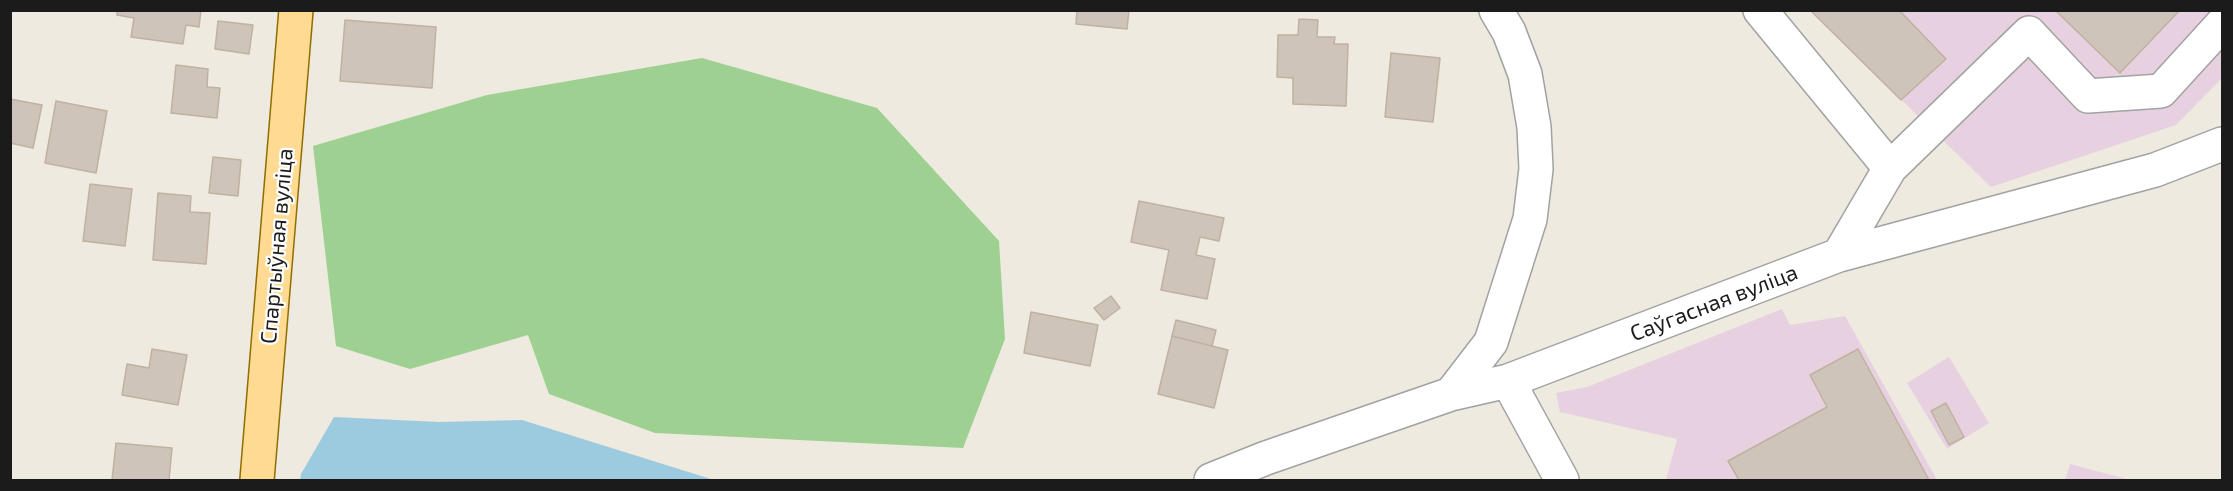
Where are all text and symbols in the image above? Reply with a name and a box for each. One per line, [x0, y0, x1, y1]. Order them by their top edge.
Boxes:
street label: Спартыўная вуліца [255, 147, 299, 345]
street label: Саўгасная вуліца [1626, 259, 1802, 347]

